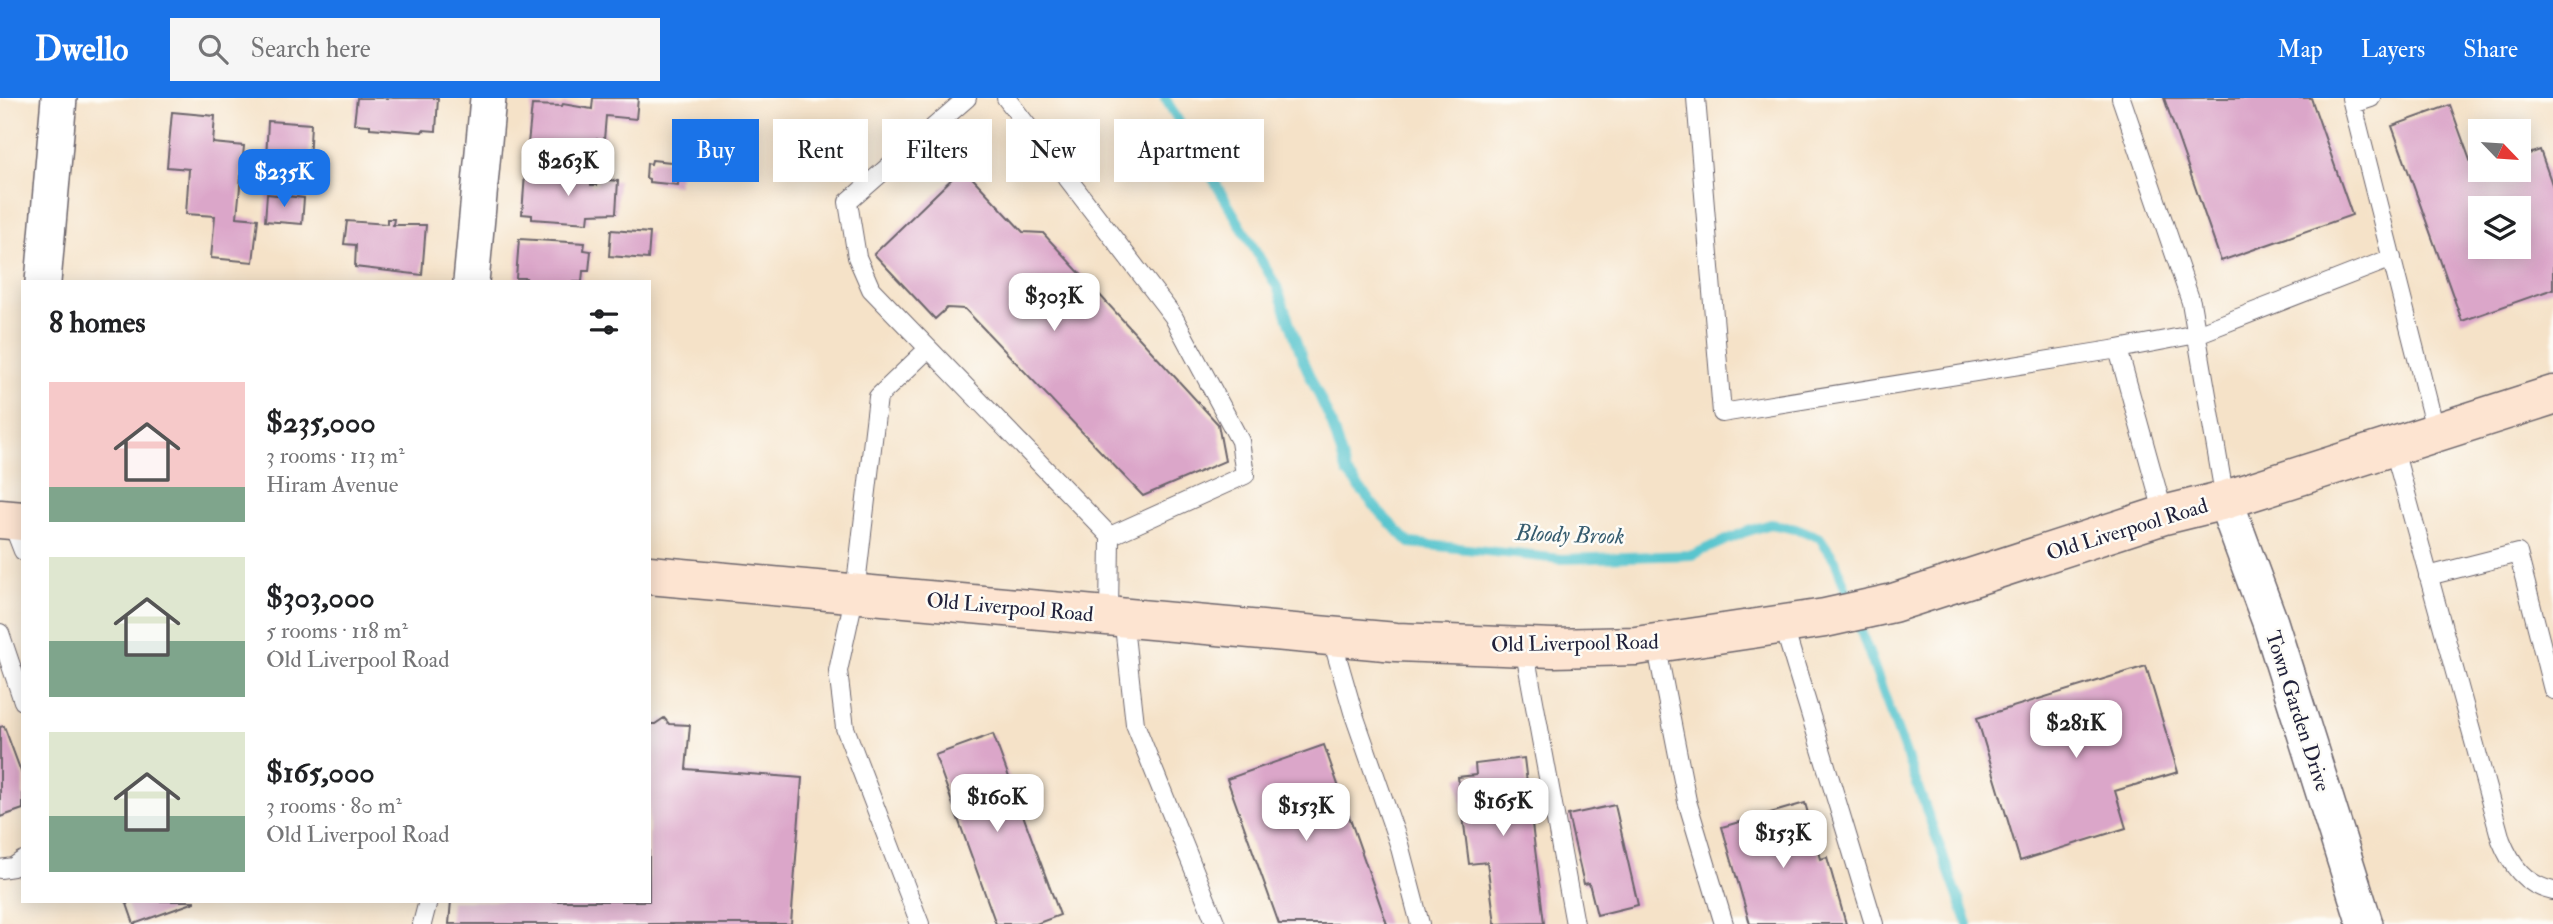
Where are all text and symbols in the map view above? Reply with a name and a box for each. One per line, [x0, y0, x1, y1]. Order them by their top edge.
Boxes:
search box [170, 18, 660, 81]
text: Dwello [35, 29, 128, 70]
icon: search [194, 30, 232, 68]
text: Search here [250, 33, 371, 65]
text: Map [2278, 34, 2323, 65]
text: Layers [2361, 34, 2425, 65]
text: Share [2463, 34, 2518, 65]
chip: Buy [672, 119, 759, 182]
chip: Rent [773, 119, 868, 182]
chip: Filters [882, 119, 992, 182]
chip: New [1006, 119, 1100, 182]
chip: Apartment [1114, 119, 1264, 182]
north arrow [2468, 119, 2530, 182]
map controls [2468, 119, 2531, 259]
pin: $263K [519, 139, 617, 198]
text: $263K [537, 146, 599, 175]
pin: $235K [235, 150, 333, 209]
text: $235K [254, 157, 314, 186]
button: layers [2468, 196, 2531, 259]
pin: $303K [1005, 274, 1103, 333]
text: $303K [1025, 281, 1083, 310]
icon: filters [585, 303, 623, 341]
text: 8 homes [49, 304, 146, 341]
text: $235,000 [266, 404, 376, 441]
icon: home [105, 410, 189, 494]
text: 3 rooms · 113 m² [266, 441, 405, 470]
text: Hiram Avenue [266, 470, 398, 499]
street label: Old Liverpool Road [2043, 492, 2212, 567]
water label: Bloody Brook [1514, 518, 1625, 551]
text: $303,000 [266, 579, 375, 616]
icon: home [105, 585, 189, 669]
street label: Old Liverpool Road [925, 587, 1095, 628]
text: 5 rooms · 118 m² [266, 616, 408, 645]
street label: Town Garden Drive [2259, 627, 2336, 795]
street label: Old Liverpool Road [1491, 629, 1660, 658]
text: Old Liverpool Road [266, 645, 450, 674]
pin: $281K [2027, 700, 2125, 760]
text: $281K [2046, 708, 2106, 737]
text: $165,000 [266, 754, 375, 791]
icon: home [105, 760, 189, 844]
pin: $160K [948, 774, 1046, 834]
pin: $165K [1454, 778, 1552, 838]
text: $160K [967, 782, 1027, 811]
pin: $153K [1257, 784, 1355, 843]
text: $165K [1474, 786, 1532, 815]
text: 3 rooms · 80 m² [266, 791, 402, 820]
text: $153K [1278, 791, 1334, 820]
pin: $153K [1734, 810, 1832, 870]
text: $153K [1755, 818, 1811, 847]
text: Old Liverpool Road [266, 820, 450, 849]

